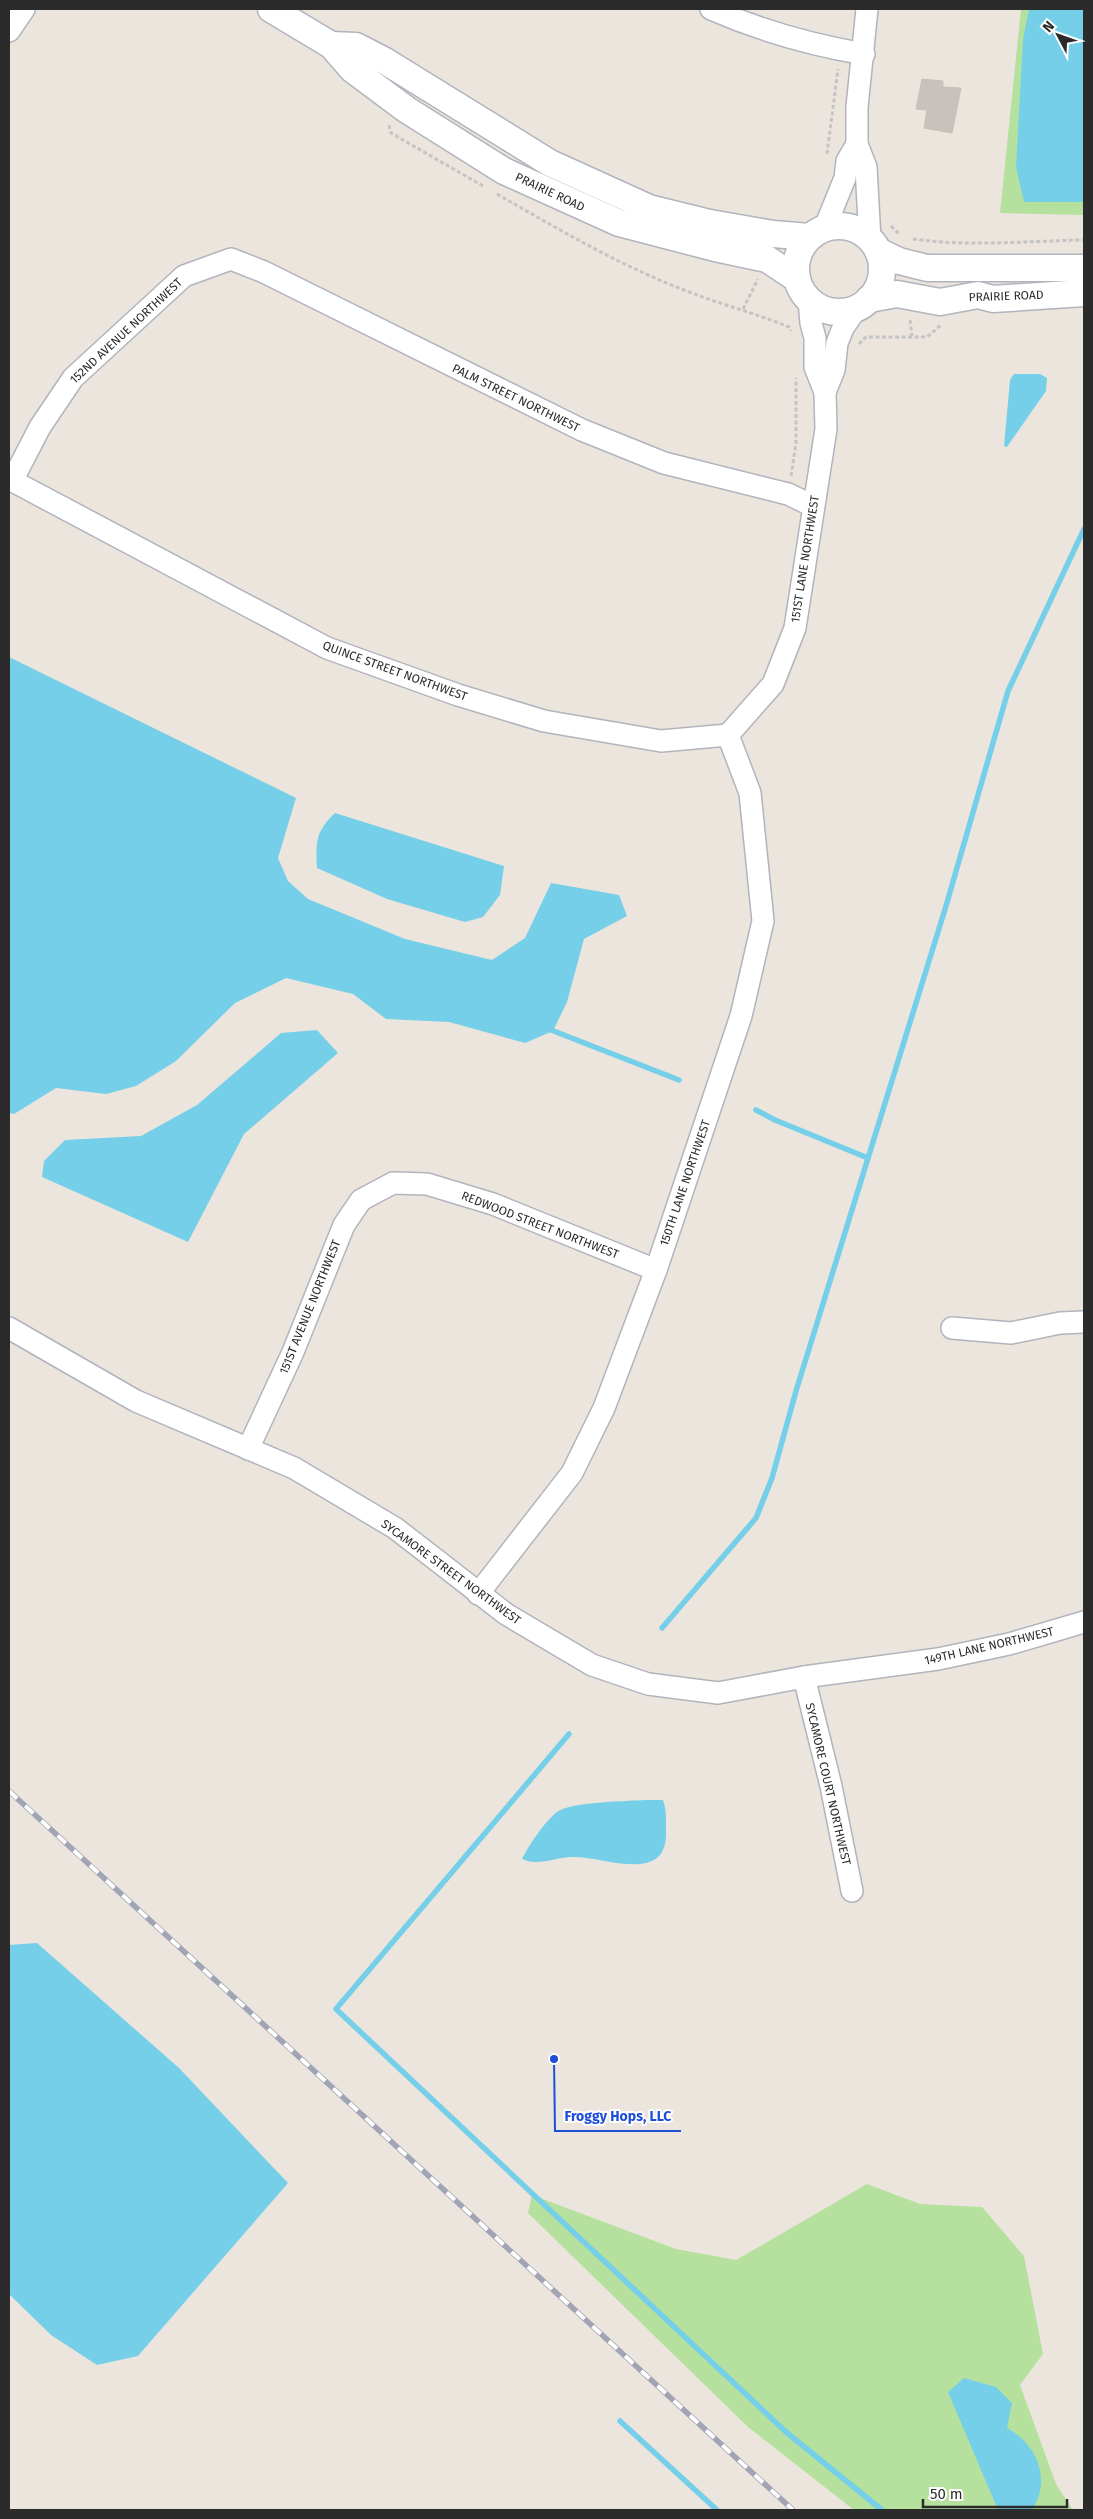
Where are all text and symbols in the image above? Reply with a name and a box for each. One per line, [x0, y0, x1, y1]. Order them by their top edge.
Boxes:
north arrow [1033, 10, 1083, 60]
text: N [1039, 18, 1058, 36]
street label: PRAIRIE ROAD [513, 170, 587, 214]
street label: 152ND AVENUE NORTHWEST [67, 275, 186, 387]
street label: PRAIRIE ROAD [968, 288, 1044, 304]
street label: PALM STREET NORTHWEST [450, 361, 583, 435]
street label: 151ST LANE NORTHWEST [788, 494, 822, 624]
street label: QUINCE STREET NORTHWEST [321, 638, 470, 704]
street label: 150TH LANE NORTHWEST [657, 1117, 713, 1248]
street label: REDWOOD STREET NORTHWEST [459, 1188, 621, 1262]
street label: 151ST AVENUE NORTHWEST [277, 1237, 344, 1376]
street label: SYCAMORE STREET NORTHWEST [379, 1517, 524, 1628]
street label: 149TH LANE NORTHWEST [923, 1624, 1056, 1668]
street label: SYCAMORE COURT NORTHWEST [802, 1701, 854, 1867]
callout: Froggy Hops, LLC [555, 2102, 681, 2131]
text: Froggy Hops, LLC [565, 2108, 671, 2125]
scale bar [923, 2476, 1067, 2508]
text: 50 m [930, 2485, 963, 2503]

